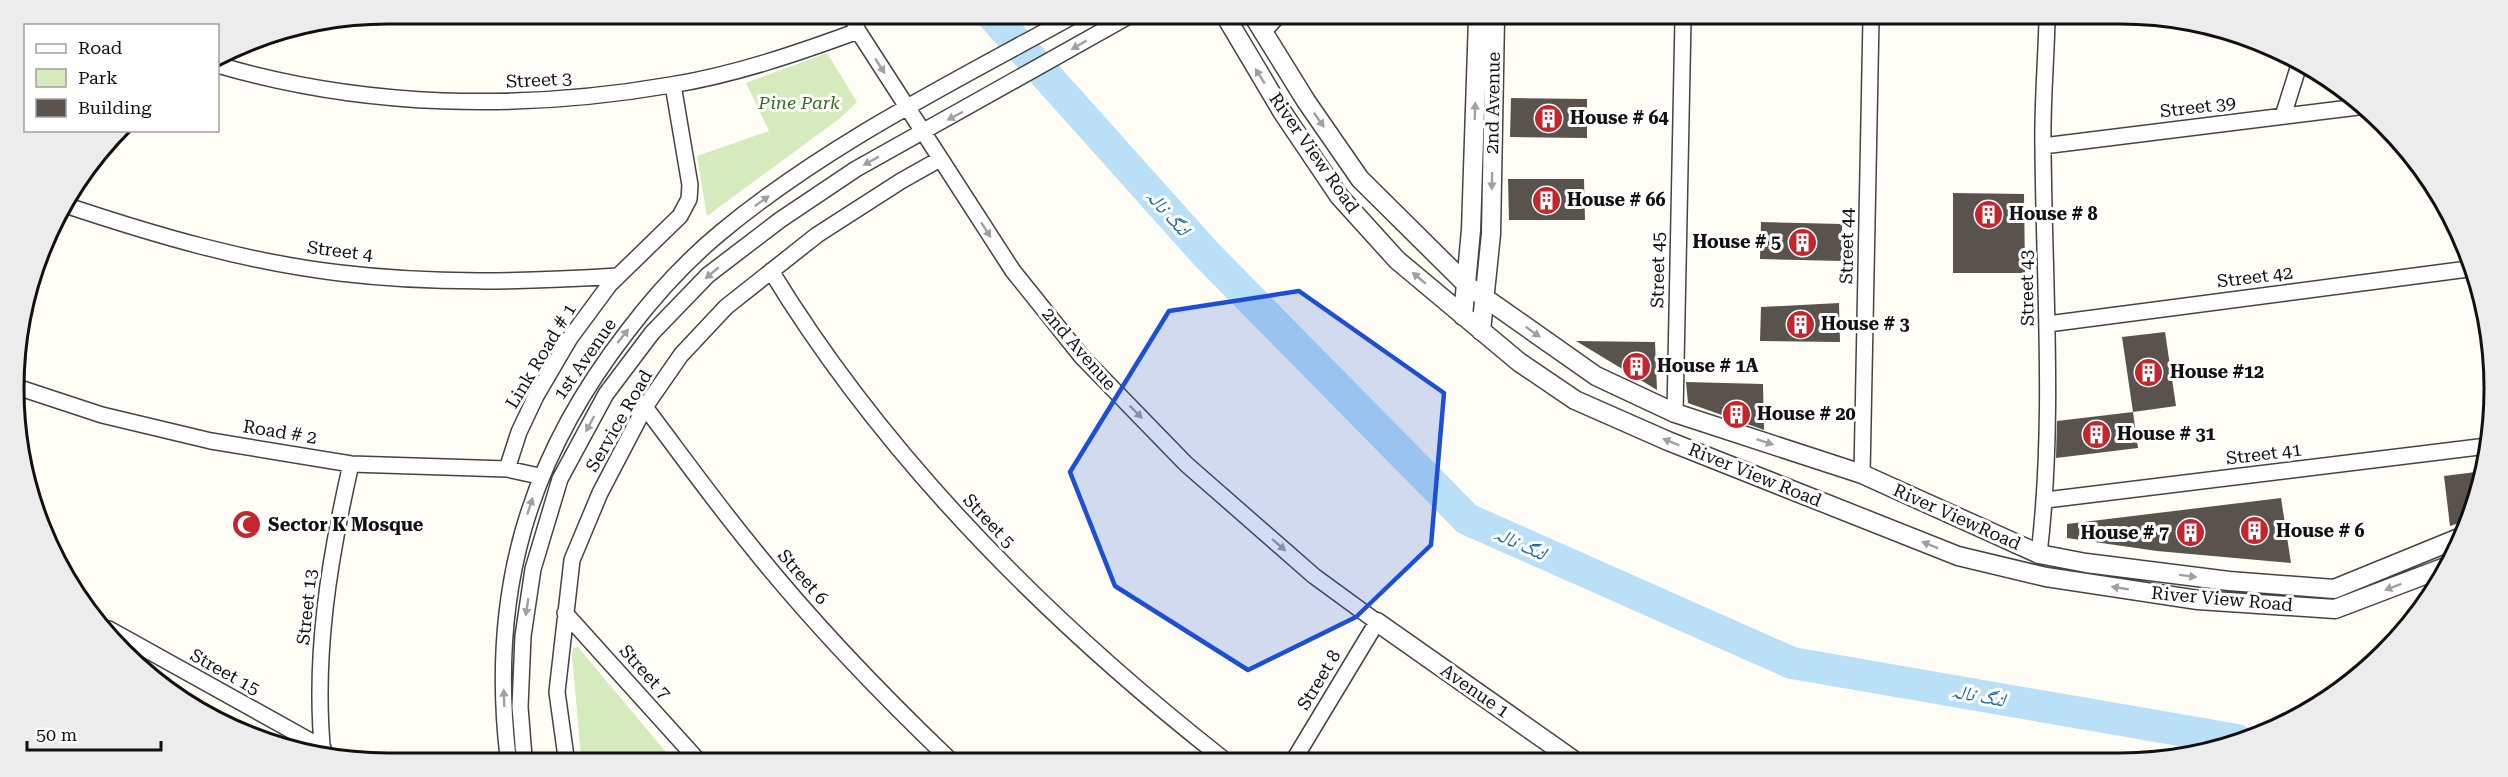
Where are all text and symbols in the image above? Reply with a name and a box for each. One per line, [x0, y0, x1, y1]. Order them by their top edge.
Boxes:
legend [24, 24, 219, 132]
text: Road [78, 37, 123, 58]
one-way arrow [1070, 40, 1087, 50]
street label: 2nd Avenue [1481, 52, 1504, 154]
one-way arrow [874, 58, 885, 74]
text: Park [78, 67, 118, 88]
street label: Street 3 [505, 67, 573, 92]
one-way arrow [1255, 68, 1266, 84]
street label: River View Road [1265, 89, 1364, 217]
street label: Street 39 [2159, 91, 2237, 122]
park label: Pine Park [757, 92, 840, 113]
text: Building [78, 97, 152, 118]
one-way arrow [1470, 101, 1479, 120]
building icon: House # 64 [1533, 102, 1565, 134]
place label: House # 64 [1570, 107, 1669, 128]
one-way arrow [946, 111, 963, 121]
one-way arrow [1313, 111, 1325, 127]
one-way arrow [862, 156, 879, 166]
one-way arrow [1487, 172, 1497, 191]
water label: لنگ نالہ [1141, 184, 1196, 242]
building icon: House # 66 [1530, 184, 1562, 216]
place label: House # 66 [1567, 189, 1666, 210]
one-way arrow [754, 195, 770, 207]
building icon: House # 8 [1972, 198, 2004, 230]
place label: House # 8 [2009, 203, 2098, 224]
street label: Street 44 [1835, 208, 1858, 284]
one-way arrow [980, 221, 992, 237]
building icon: House # 5 [1786, 226, 1818, 258]
place label: House # 5 [1692, 231, 1781, 252]
street label: Street 45 [1646, 232, 1669, 308]
street label: Street 4 [306, 236, 374, 265]
street label: Street 43 [2015, 250, 2038, 326]
street label: Street 42 [2216, 261, 2294, 292]
one-way arrow [705, 266, 720, 279]
one-way arrow [1412, 272, 1427, 285]
street label: Link Road # 1 [501, 299, 580, 412]
street label: 2nd Avenue [1038, 303, 1121, 394]
building icon: House # 3 [1784, 308, 1816, 340]
place label: House # 3 [1821, 313, 1910, 334]
street label: 1st Avenue [549, 314, 620, 403]
one-way arrow [1525, 326, 1541, 338]
one-way arrow [617, 329, 629, 344]
building icon: House # 1A [1620, 350, 1652, 382]
place label: House # 1A [1657, 355, 1759, 376]
building icon: House #12 [2133, 356, 2165, 388]
place label: House #12 [2170, 361, 2264, 382]
street label: Service Road [581, 366, 656, 475]
building icon: House # 20 [1720, 398, 1752, 430]
place label: House # 20 [1757, 403, 1856, 424]
one-way arrow [1128, 405, 1142, 419]
street label: Road # 2 [242, 415, 319, 448]
one-way arrow [585, 415, 595, 432]
building icon: House # 31 [2080, 418, 2112, 450]
place label: House # 31 [2117, 423, 2216, 444]
one-way arrow [1661, 437, 1679, 447]
street label: River View Road [1685, 438, 1825, 511]
one-way arrow [1756, 438, 1774, 447]
street label: Street 41 [2225, 438, 2303, 469]
street label: River ViewRoad [1890, 479, 2025, 554]
street label: Street 5 [959, 489, 1020, 552]
one-way arrow [526, 497, 535, 515]
mosque icon: Sector K Mosque [231, 509, 263, 541]
place label: Sector K Mosque [268, 514, 424, 535]
building icon: House # 6 [2239, 515, 2271, 547]
building icon: House # 7 [2174, 517, 2206, 549]
place label: House # 6 [2276, 520, 2365, 541]
water label: لنگ نالہ [1490, 521, 1551, 566]
place label: House # 7 [2080, 522, 2169, 543]
one-way arrow [1271, 538, 1286, 551]
one-way arrow [1921, 540, 1939, 549]
street label: Street 6 [774, 545, 833, 609]
street label: Street 13 [292, 568, 321, 646]
one-way arrow [2178, 571, 2197, 581]
street label: River View Road [2150, 582, 2294, 615]
one-way arrow [2384, 582, 2402, 592]
one-way arrow [2110, 583, 2129, 592]
one-way arrow [523, 597, 532, 616]
street label: Street 7 [615, 640, 675, 703]
street label: Street 15 [187, 644, 264, 699]
street label: Street 8 [1293, 646, 1345, 714]
street label: Avenue 1 [1437, 659, 1514, 722]
water label: لنگ نالہ [1949, 678, 2009, 712]
one-way arrow [499, 689, 508, 708]
scale bar [27, 714, 160, 752]
text: 50 m [36, 724, 77, 745]

